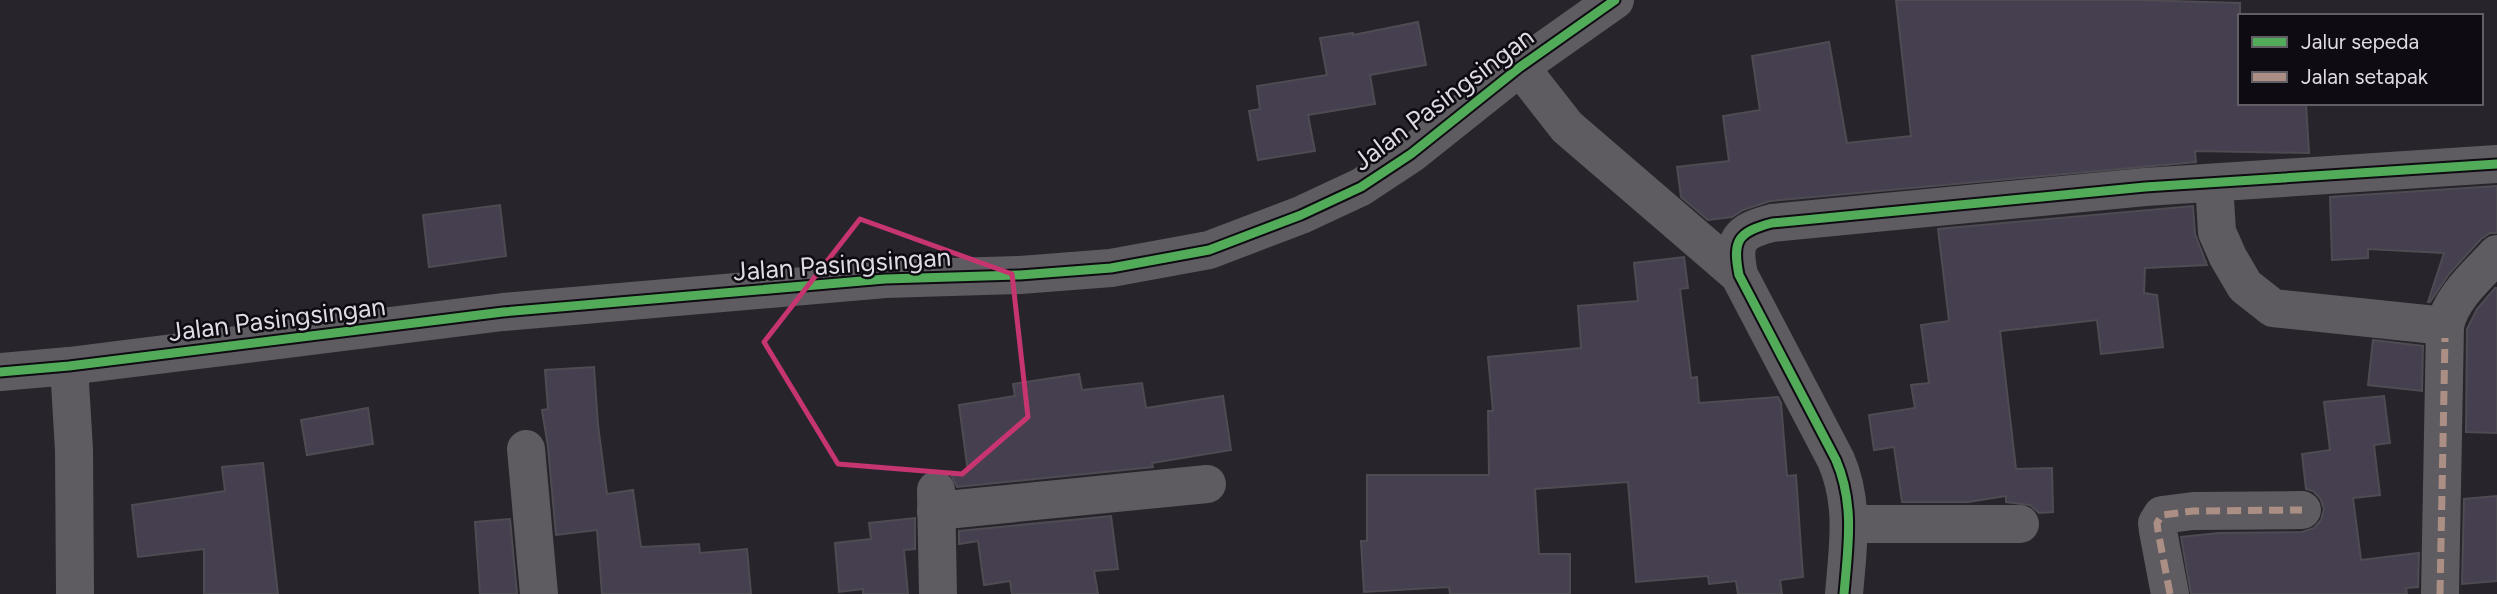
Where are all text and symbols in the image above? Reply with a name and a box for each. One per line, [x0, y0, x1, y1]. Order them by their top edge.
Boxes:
legend [2238, 14, 2483, 105]
street label: Jalan Pasingsingan [1346, 21, 1540, 177]
text: Jalur sepeda [2301, 29, 2419, 54]
text: Jalan setapak [2301, 64, 2429, 89]
street label: Jalan Pasingsingan [732, 240, 952, 288]
street label: Jalan Pasingsingan [167, 290, 387, 348]

